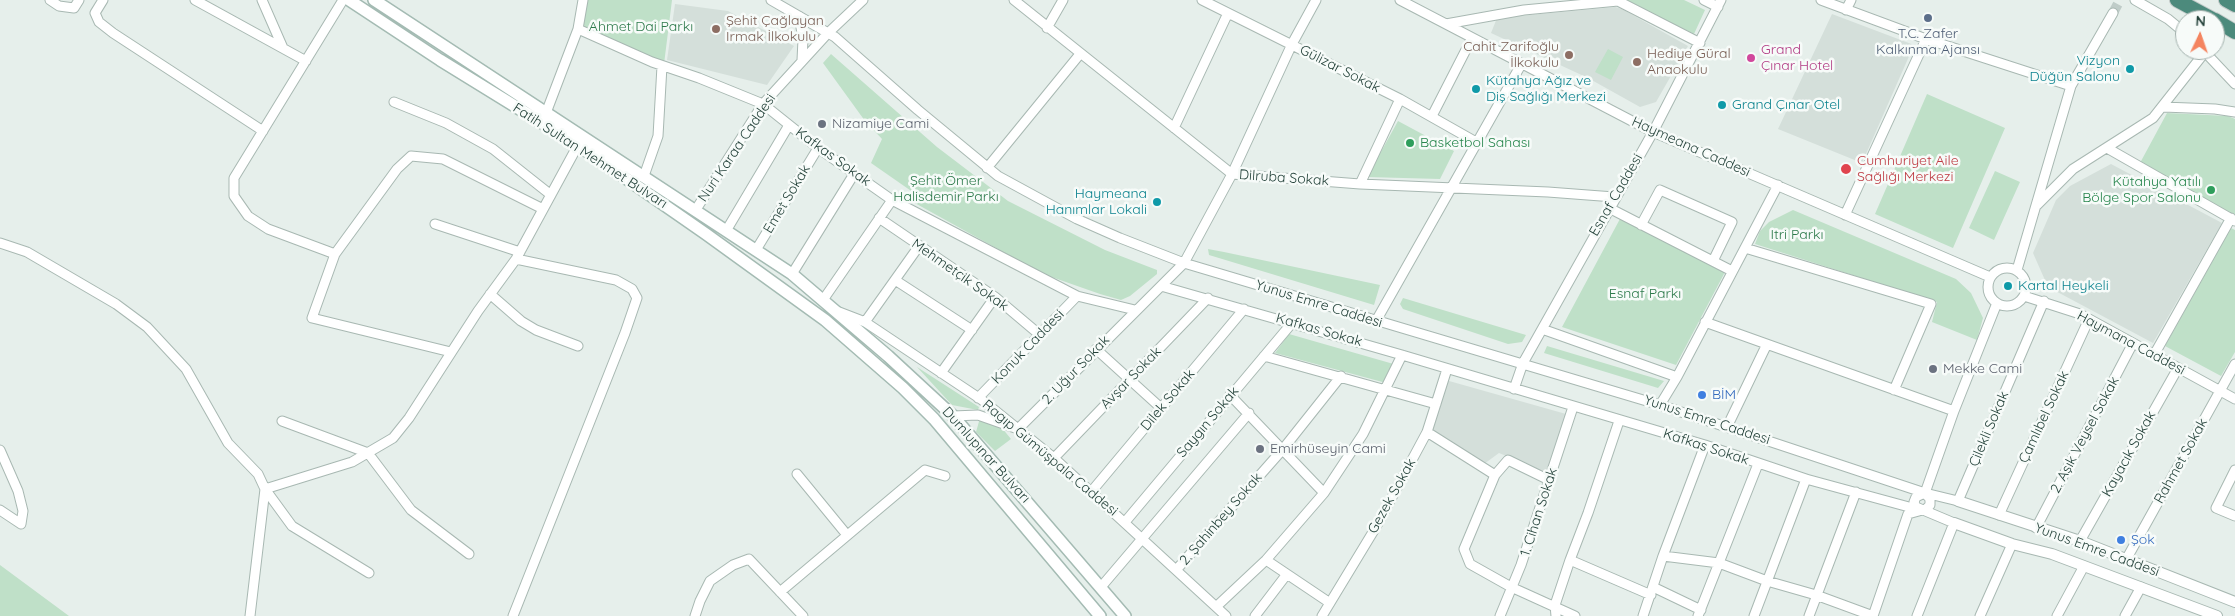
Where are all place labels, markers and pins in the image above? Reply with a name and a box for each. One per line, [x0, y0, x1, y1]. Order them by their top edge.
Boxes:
marker: T.C. Zafer Kalkınma Ajansı [1922, 12, 1934, 24]
place label: Şehit Çağlayan Irmak İlkokulu [726, 13, 824, 46]
marker: Şehit Çağlayan Irmak İlkokulu [710, 23, 722, 35]
place label: T.C. Zafer Kalkınma Ajansı [1876, 26, 1980, 58]
place label: Cahit Zarifoğlu İlkokulu [1463, 39, 1559, 72]
place label: Grand Çınar Hotel [1761, 42, 1833, 74]
place label: Hediye Güral Anaokulu [1647, 46, 1731, 78]
marker: Cahit Zarifoğlu İlkokulu [1563, 49, 1575, 61]
marker: Grand Çınar Hotel [1745, 52, 1757, 64]
place label: Vizyon Düğün Salonu [2029, 53, 2120, 85]
marker: Hediye Güral Anaokulu [1631, 56, 1643, 68]
marker: Vizyon Düğün Salonu [2124, 63, 2136, 75]
place label: Kütahya Ağız ve Diş Sağlığı Merkezi [1486, 73, 1606, 105]
marker: Kütahya Ağız ve Diş Sağlığı Merkezi [1470, 83, 1482, 95]
place label: Grand Çınar Otel [1732, 97, 1840, 113]
marker: Grand Çınar Otel [1716, 99, 1728, 111]
place label: Nizamiye Cami [832, 116, 929, 132]
marker: Nizamiye Cami [816, 118, 828, 130]
place label: Basketbol Sahası [1420, 135, 1530, 151]
marker: Basketbol Sahası [1404, 137, 1416, 149]
place label: Cumhuriyet Aile Sağlığı Merkezi [1857, 153, 1959, 186]
marker: Cumhuriyet Aile Sağlığı Merkezi [1839, 162, 1853, 176]
place label: Kütahya Yatılı Bölge Spor Salonu [2082, 174, 2201, 206]
marker: Kütahya Yatılı Bölge Spor Salonu [2205, 184, 2217, 196]
place label: Haymeana Hanımlar Lokali [1046, 186, 1147, 218]
marker: Haymeana Hanımlar Lokali [1151, 196, 1163, 208]
place label: Kartal Heykeli [2018, 278, 2109, 294]
marker: Kartal Heykeli [2002, 280, 2014, 292]
place label: Mekke Cami [1943, 361, 2022, 377]
marker: Mekke Cami [1927, 363, 1939, 375]
place label: BİM [1712, 387, 1736, 403]
marker: BİM [1696, 389, 1708, 401]
place label: Emirhüseyin Cami [1270, 441, 1386, 457]
marker: Emirhüseyin Cami [1254, 443, 1266, 455]
place label: Şok [2131, 532, 2155, 548]
marker: Şok [2115, 534, 2127, 546]

